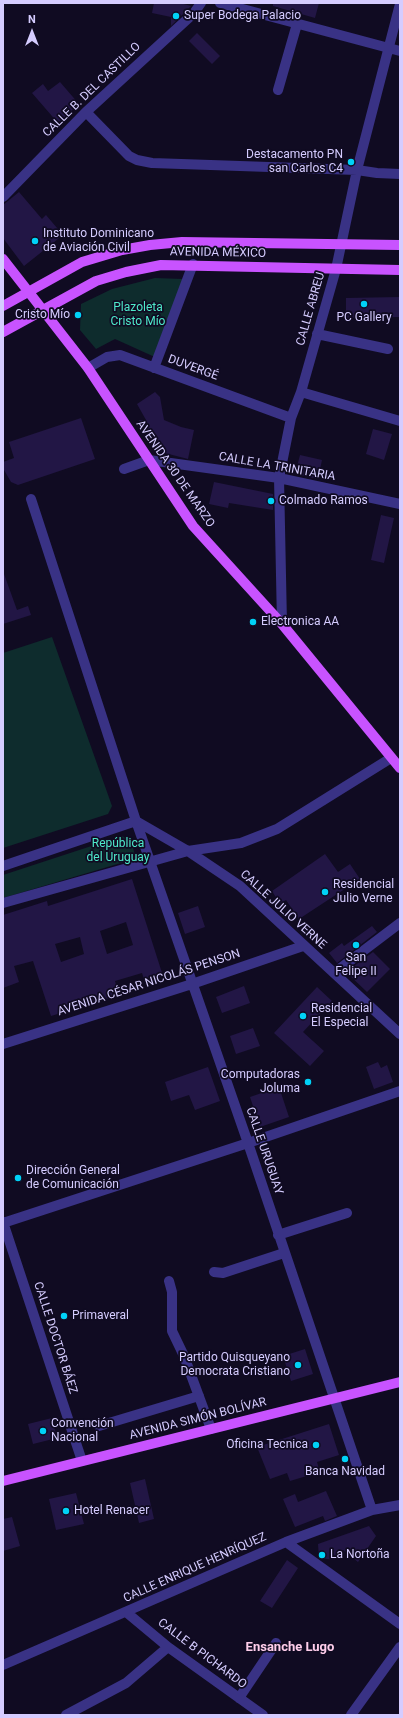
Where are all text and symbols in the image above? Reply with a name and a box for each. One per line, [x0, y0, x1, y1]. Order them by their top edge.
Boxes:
place label: Super Bodega Palacio [184, 9, 301, 23]
marker: Super Bodega Palacio [171, 11, 181, 21]
north arrow [12, 12, 52, 52]
text: N [28, 13, 36, 26]
street label: CALLE B. DEL CASTILLO [40, 40, 144, 140]
place label: Destacamento PN san Carlos C4 [246, 148, 343, 176]
marker: Destacamento PN san Carlos C4 [346, 157, 356, 167]
place label: Instituto Dominicano de Aviación Civil [43, 227, 154, 255]
marker: Instituto Dominicano de Aviación Civil [30, 236, 40, 246]
street label: AVENIDA MÉXICO [170, 245, 266, 261]
street label: CALLE ABREU [294, 271, 328, 347]
marker: PC Gallery [359, 299, 369, 309]
park label: Plazoleta Cristo Mío [111, 301, 165, 329]
place label: Cristo Mío [15, 308, 70, 322]
marker: Cristo Mío [73, 310, 83, 320]
place label: PC Gallery [336, 311, 392, 325]
street label: DUVERGÉ [166, 352, 220, 384]
street label: AVENIDA 30 DE MARZO [133, 418, 217, 530]
street label: CALLE LA TRINITARIA [217, 450, 337, 484]
place label: Colmado Ramos [279, 494, 368, 508]
marker: Colmado Ramos [266, 496, 276, 506]
place label: Electronica AA [261, 615, 339, 629]
marker: Electronica AA [248, 617, 258, 627]
park label: República del Uruguay [87, 837, 149, 865]
street label: CALLE JULIO VERNE [237, 868, 329, 952]
place label: Residencial Julio Verne [333, 878, 394, 906]
marker: Residencial Julio Verne [320, 887, 330, 897]
marker: San Felipe II [351, 940, 361, 950]
street label: AVENIDA CÉSAR NICOLÁS PENSON [56, 947, 242, 1019]
place label: San Felipe II [335, 951, 377, 979]
place label: Residencial El Especial [311, 1002, 372, 1030]
marker: Residencial El Especial [298, 1011, 308, 1021]
place label: Computadoras Joluma [221, 1068, 300, 1096]
marker: Computadoras Joluma [303, 1077, 313, 1087]
street label: CALLE URUGUAY [242, 1105, 286, 1197]
place label: Dirección General de Comunicación [26, 1164, 120, 1192]
marker: Dirección General de Comunicación [13, 1173, 23, 1183]
street label: CALLE DOCTOR BÁEZ [30, 1280, 80, 1396]
place label: Primaveral [72, 1309, 129, 1323]
marker: Primaveral [59, 1311, 69, 1321]
place label: Partido Quisqueyano Democrata Cristiano [179, 1351, 290, 1379]
marker: Partido Quisqueyano Democrata Cristiano [293, 1360, 303, 1370]
street label: AVENIDA SIMÓN BOLÍVAR [128, 1395, 268, 1443]
place label: Convención Nacional [51, 1417, 114, 1445]
marker: Convención Nacional [38, 1426, 48, 1436]
place label: Oficina Tecnica [226, 1438, 308, 1452]
marker: Oficina Tecnica [311, 1440, 321, 1450]
marker: Banca Navidad [340, 1454, 350, 1464]
place label: Banca Navidad [305, 1465, 385, 1479]
place label: Hotel Renacer [74, 1504, 149, 1518]
marker: Hotel Renacer [61, 1506, 71, 1516]
street label: CALLE ENRIQUE HENRÍQUEZ [121, 1530, 269, 1606]
place label: La Nortoña [330, 1548, 390, 1562]
marker: La Nortoña [317, 1550, 327, 1560]
street label: CALLE B PICHARDO [155, 1616, 249, 1692]
district label: Ensanche Lugo [246, 1640, 334, 1656]

